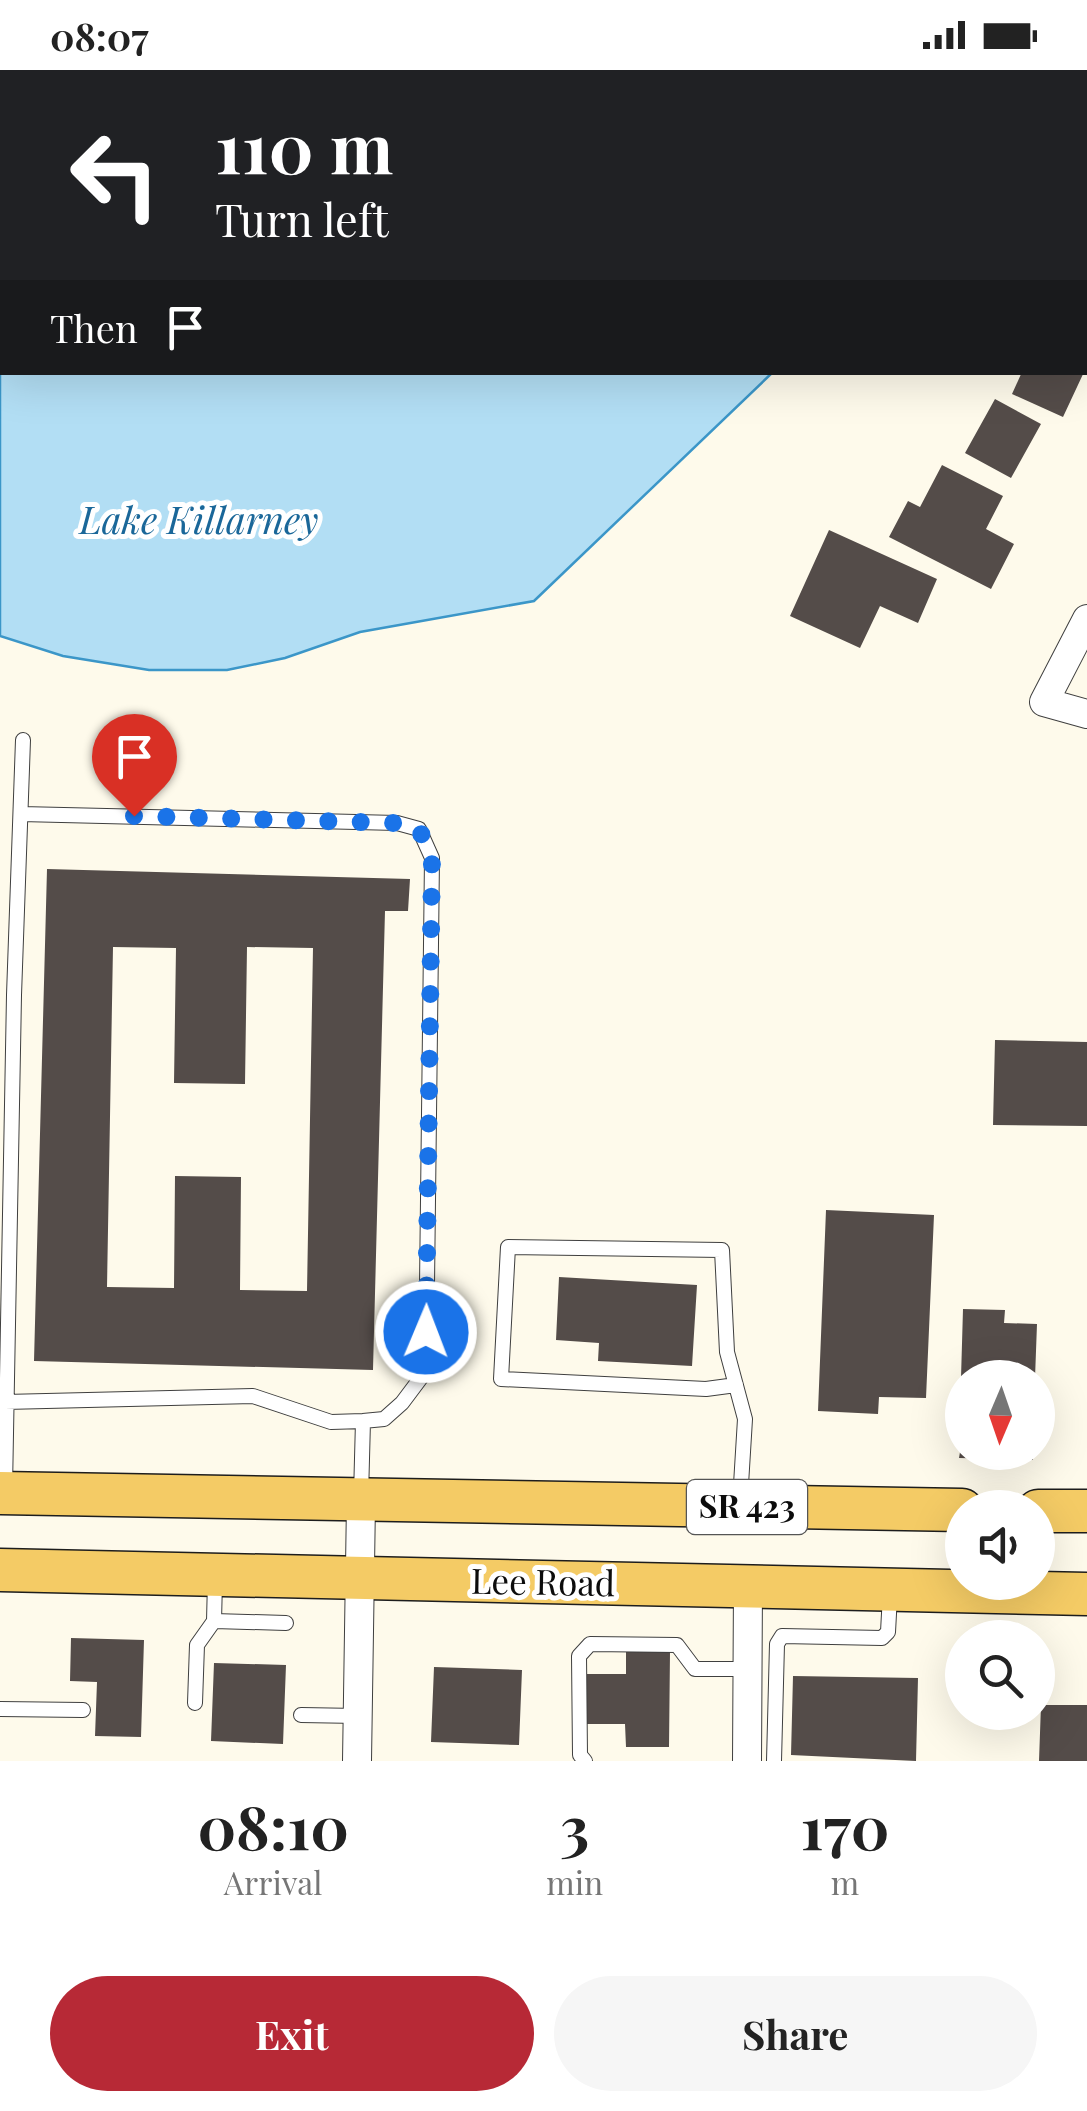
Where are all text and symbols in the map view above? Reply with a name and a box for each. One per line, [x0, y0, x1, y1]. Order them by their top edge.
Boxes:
text: 08:07 [50, 10, 149, 61]
text: 110 m [215, 98, 393, 192]
icon: left [50, 110, 180, 240]
text: Turn left [215, 188, 389, 248]
icon: arrive [158, 300, 213, 355]
text: Then [50, 302, 138, 353]
water label: Lake Killarney [77, 493, 319, 544]
pin [92, 714, 177, 817]
icon: arrive [107, 729, 162, 784]
position arrow [374, 1280, 478, 1384]
north arrow [945, 1360, 1055, 1470]
map controls [945, 1360, 1055, 1730]
road number: SR 423 [687, 1480, 807, 1534]
button: sound [945, 1490, 1055, 1600]
street label: Lee Road [470, 1556, 616, 1605]
button: search [945, 1620, 1055, 1730]
text: 08:10 [197, 1785, 349, 1865]
text: 3 [560, 1785, 589, 1865]
text: 170 [801, 1785, 890, 1865]
text: Arrival [224, 1860, 322, 1903]
text: min [546, 1860, 603, 1903]
text: m [831, 1860, 859, 1903]
button: Exit [50, 1976, 534, 2091]
button: Share [554, 1976, 1037, 2091]

